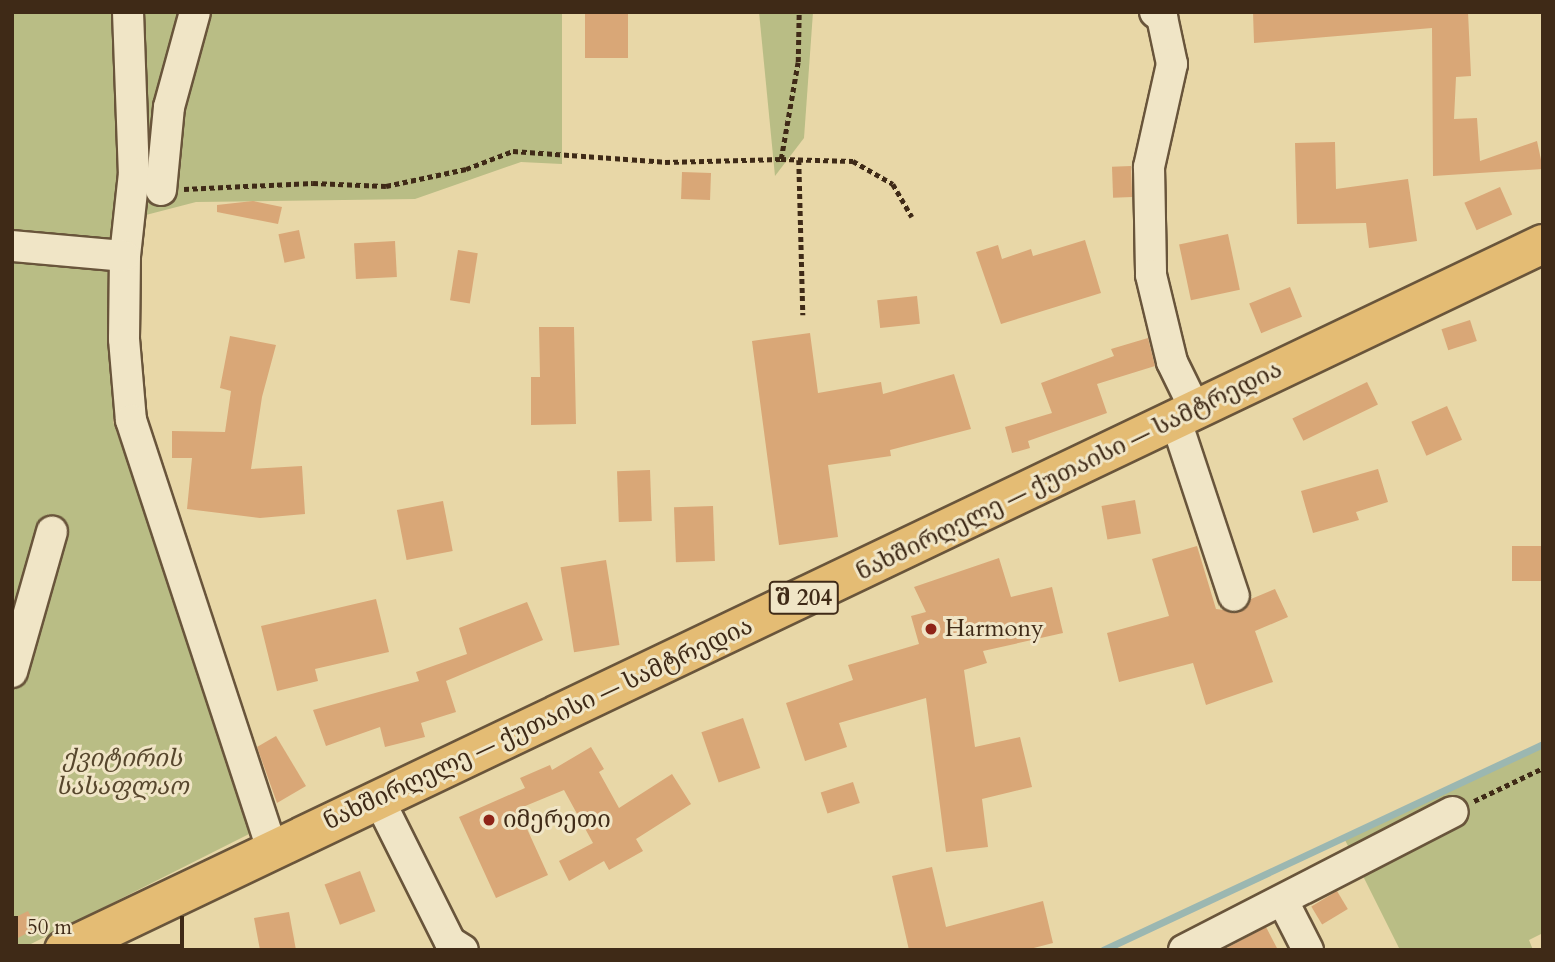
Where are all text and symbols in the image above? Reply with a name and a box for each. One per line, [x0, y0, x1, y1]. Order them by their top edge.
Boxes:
street label: ნახშირღელე — ქუთაისი — სამტრედია [851, 355, 1287, 587]
road number: შ 204 [767, 578, 841, 618]
street label: ნახშირღელე — ქუთაისი — სამტრედია [319, 612, 757, 836]
place label: Harmony [945, 615, 1044, 643]
marker: Harmony [923, 621, 939, 637]
park label: ქვიტირის სასაფლაო [55, 745, 189, 801]
place label: იმერეთი [503, 806, 611, 834]
marker: იმერეთი [481, 812, 497, 828]
scale bar [18, 902, 187, 946]
text: 50 m [27, 913, 72, 942]

